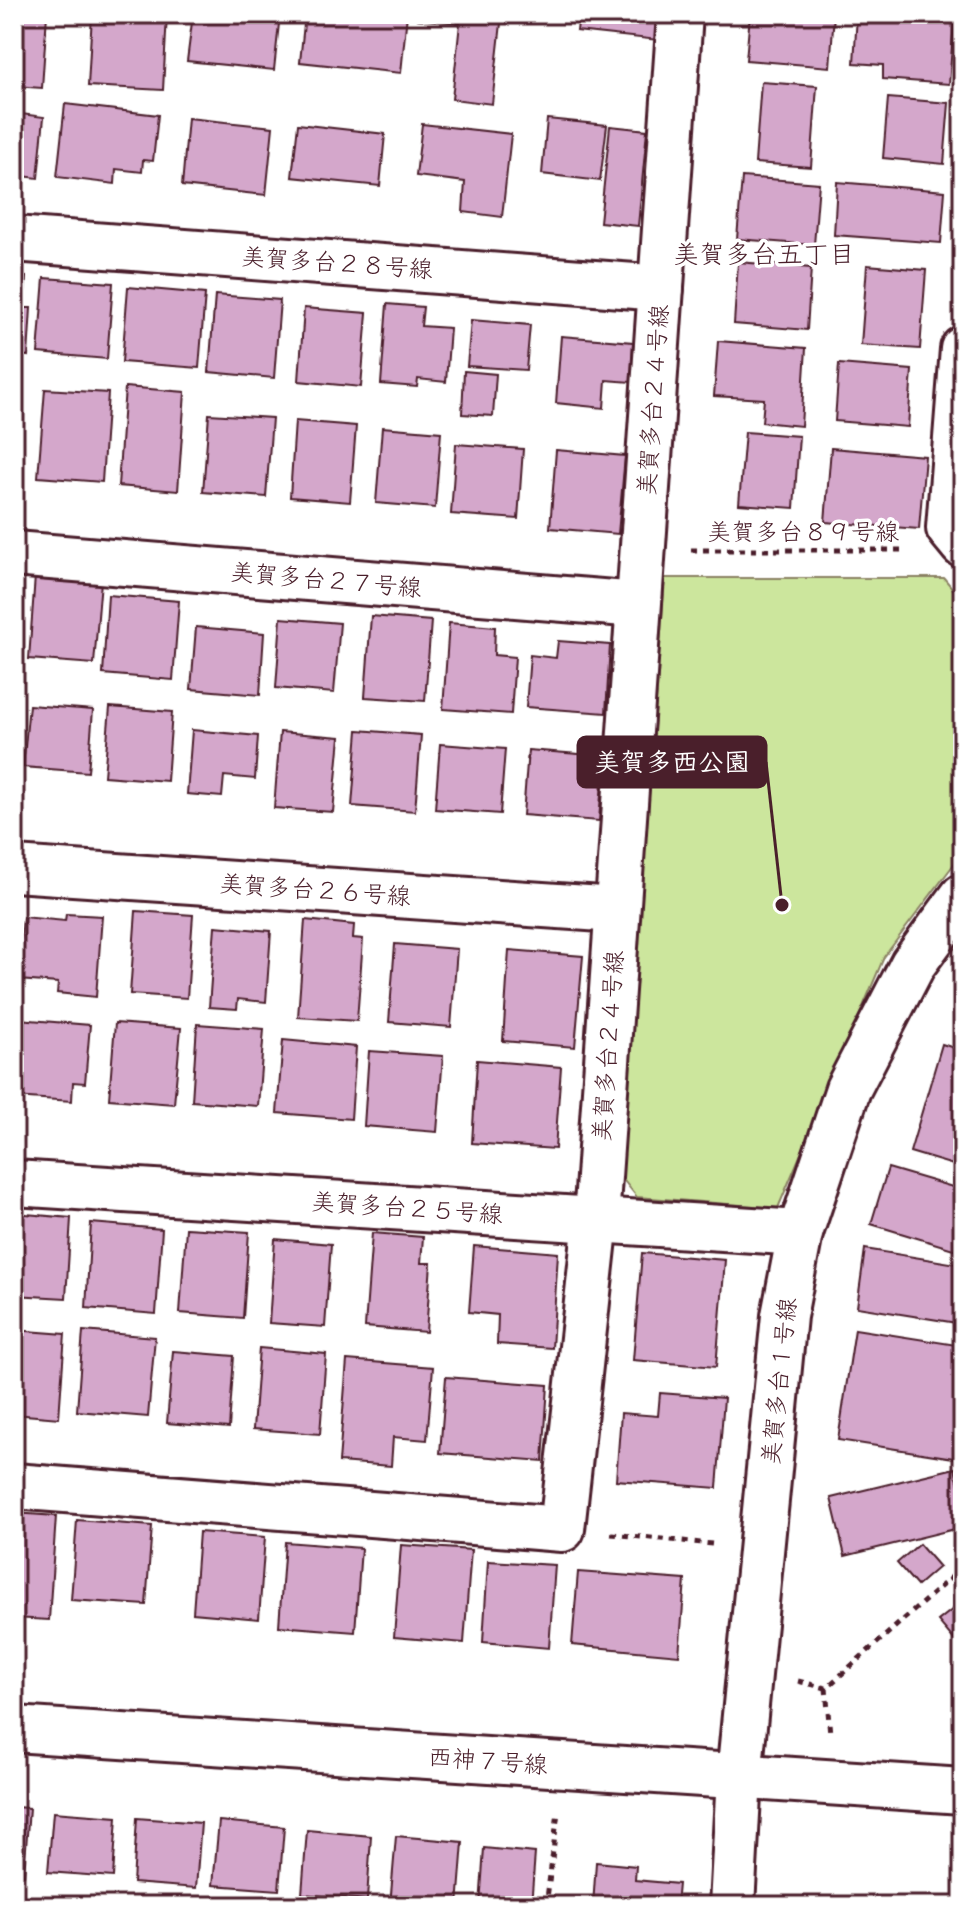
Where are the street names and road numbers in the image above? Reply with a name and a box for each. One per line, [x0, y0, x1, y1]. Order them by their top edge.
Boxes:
street label: 美賀多台２８号線 [240, 242, 434, 287]
street label: 美賀多台２４号線 [632, 303, 677, 497]
street label: 美賀多台８９号線 [707, 518, 899, 549]
street label: 美賀多台２７号線 [229, 558, 423, 605]
street label: 美賀多台２６号線 [218, 869, 412, 914]
street label: 美賀多台２４号線 [587, 949, 632, 1143]
street label: 美賀多台２５号線 [310, 1187, 504, 1232]
street label: 美賀多台１号線 [756, 1296, 805, 1466]
street label: 西神７号線 [427, 1743, 549, 1782]

